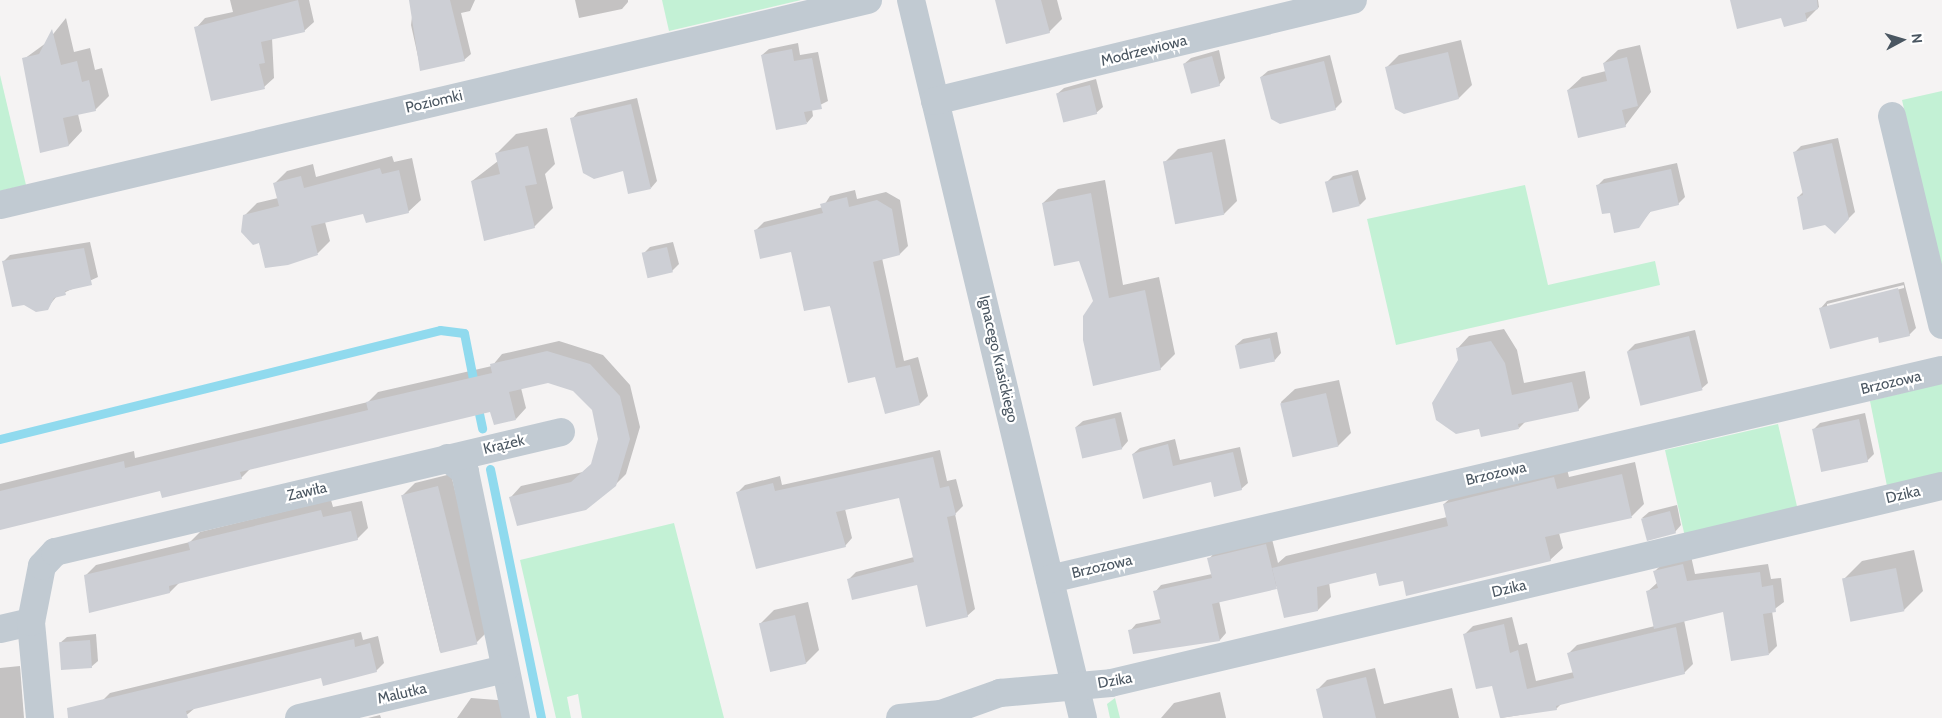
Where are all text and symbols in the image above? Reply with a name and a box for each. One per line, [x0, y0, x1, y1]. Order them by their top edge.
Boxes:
north arrow [1877, 15, 1927, 65]
street label: Modrzewiowa [1099, 32, 1189, 70]
text: N [1907, 33, 1926, 44]
street label: Poziomki [404, 87, 464, 117]
street label: Ignacego Krasickiego [975, 294, 1021, 424]
street label: Brzozowa [1859, 367, 1923, 399]
street label: Krążek [482, 432, 526, 458]
street label: Brzozowa [1464, 458, 1528, 490]
street label: Zawiła [286, 479, 328, 505]
street label: Dzika [1884, 482, 1922, 508]
street label: Brzozowa [1070, 551, 1134, 583]
street label: Dzika [1490, 576, 1528, 602]
street label: Dzika [1096, 669, 1134, 693]
street label: Malutka [376, 680, 428, 708]

